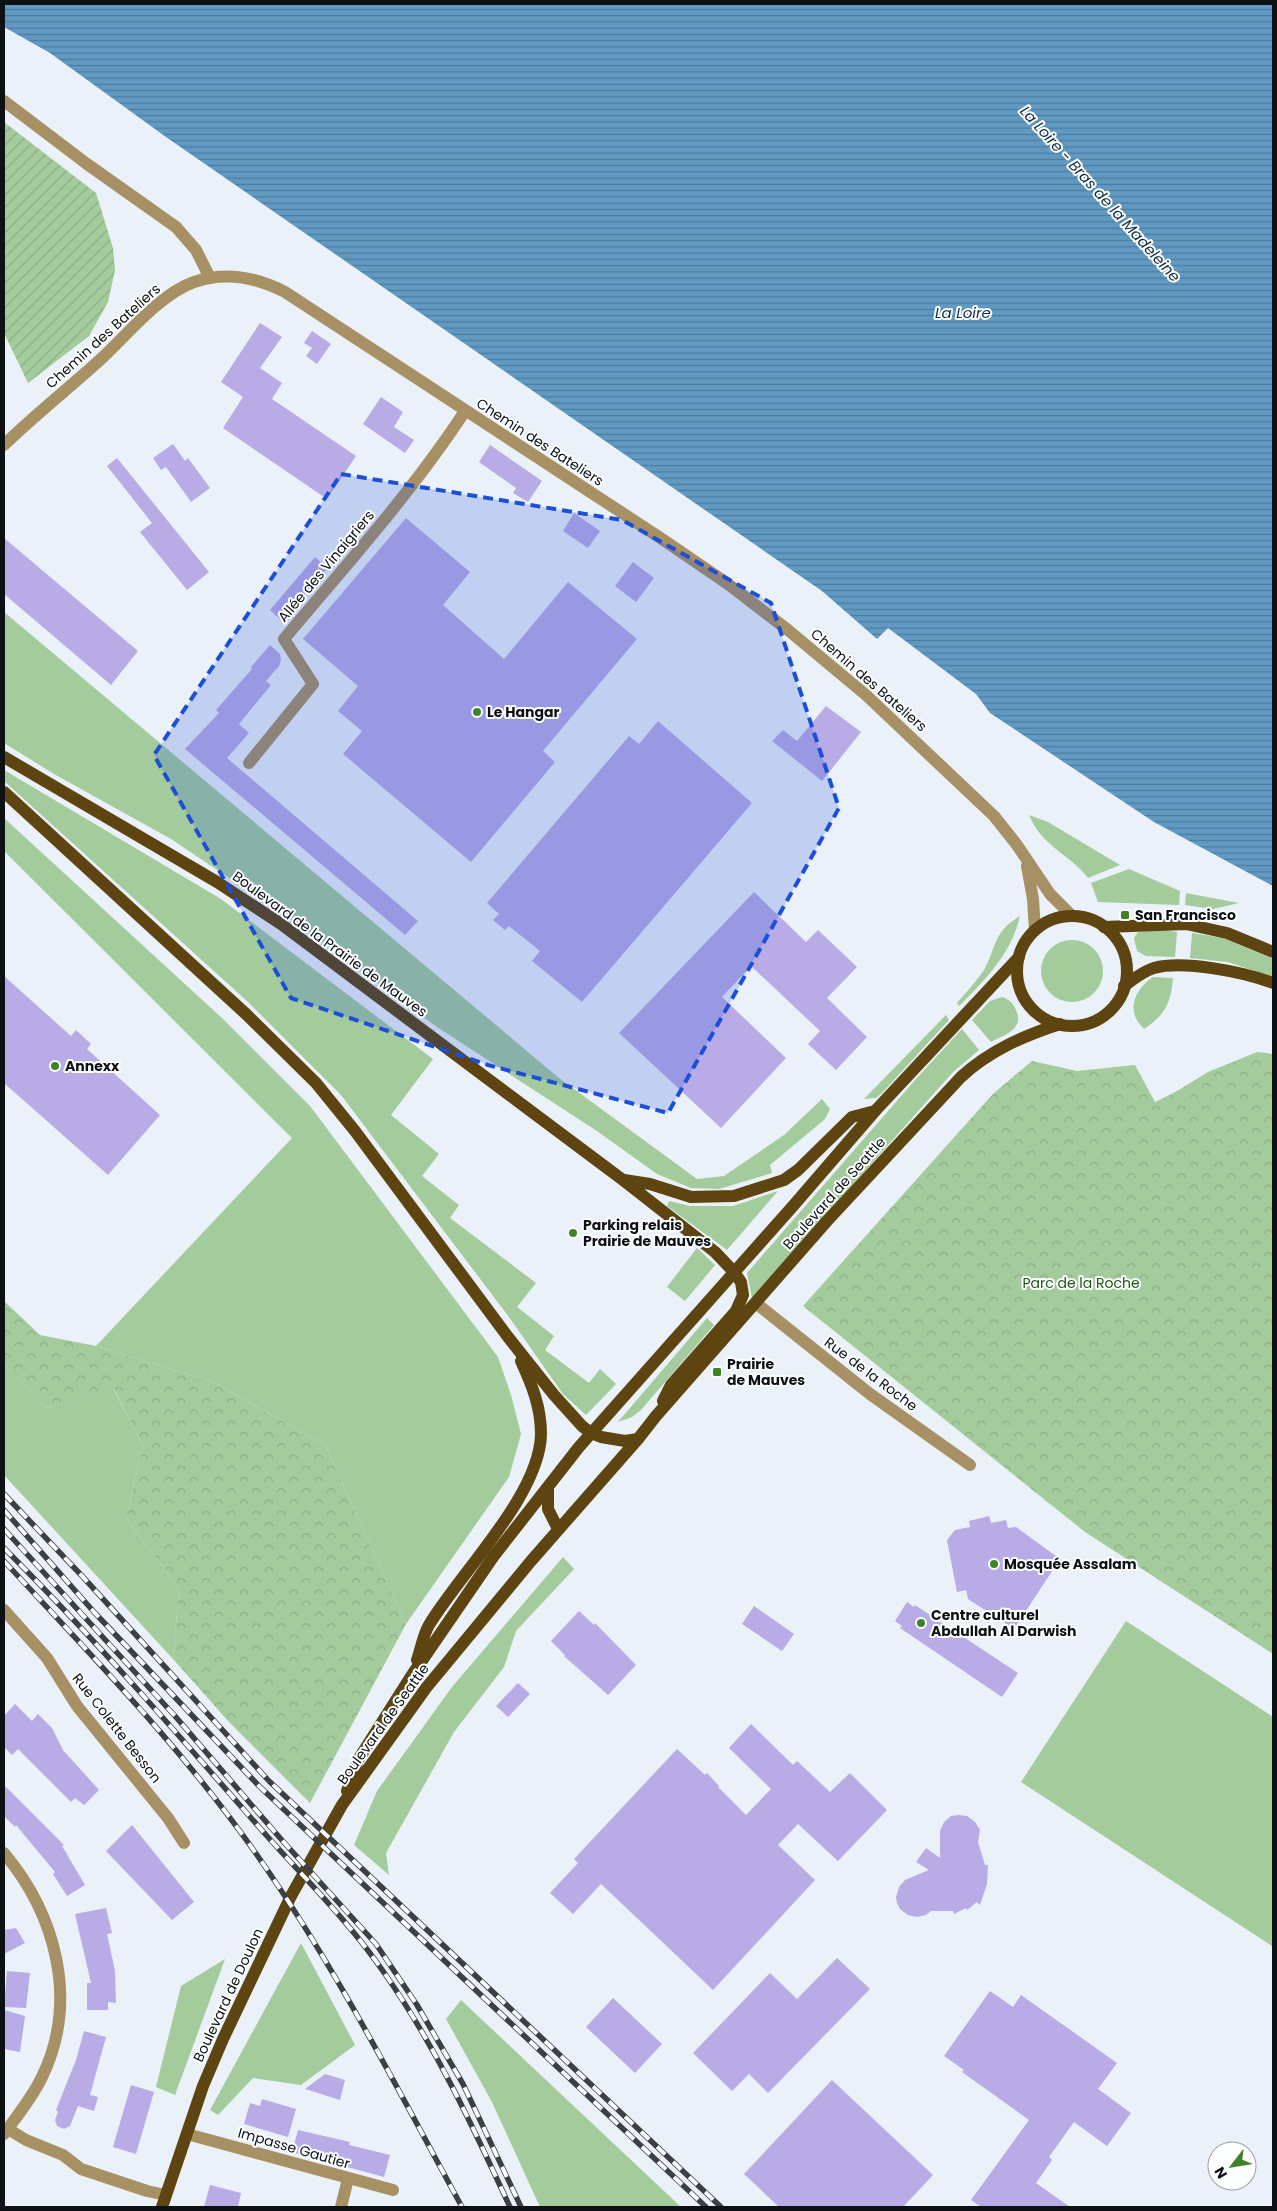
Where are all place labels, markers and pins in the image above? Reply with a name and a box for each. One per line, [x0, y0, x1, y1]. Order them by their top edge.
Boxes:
place label: Le Hangar [487, 702, 559, 722]
marker: Le Hangar [471, 706, 483, 718]
place label: San Francisco [1135, 905, 1236, 925]
marker: San Francisco [1119, 909, 1131, 921]
place label: Annexx [65, 1056, 120, 1076]
marker: Annexx [49, 1060, 61, 1072]
place label: Parking relais Prairie de Mauves [583, 1215, 711, 1251]
marker: Parking relais Prairie de Mauves [567, 1227, 579, 1239]
place label: Prairie de Mauves [727, 1354, 805, 1390]
marker: Prairie de Mauves [711, 1366, 723, 1378]
place label: Mosquée Assalam [1004, 1554, 1137, 1574]
marker: Mosquée Assalam [988, 1558, 1000, 1570]
place label: Centre culturel Abdullah Al Darwish [931, 1605, 1077, 1641]
marker: Centre culturel Abdullah Al Darwish [915, 1617, 927, 1629]

